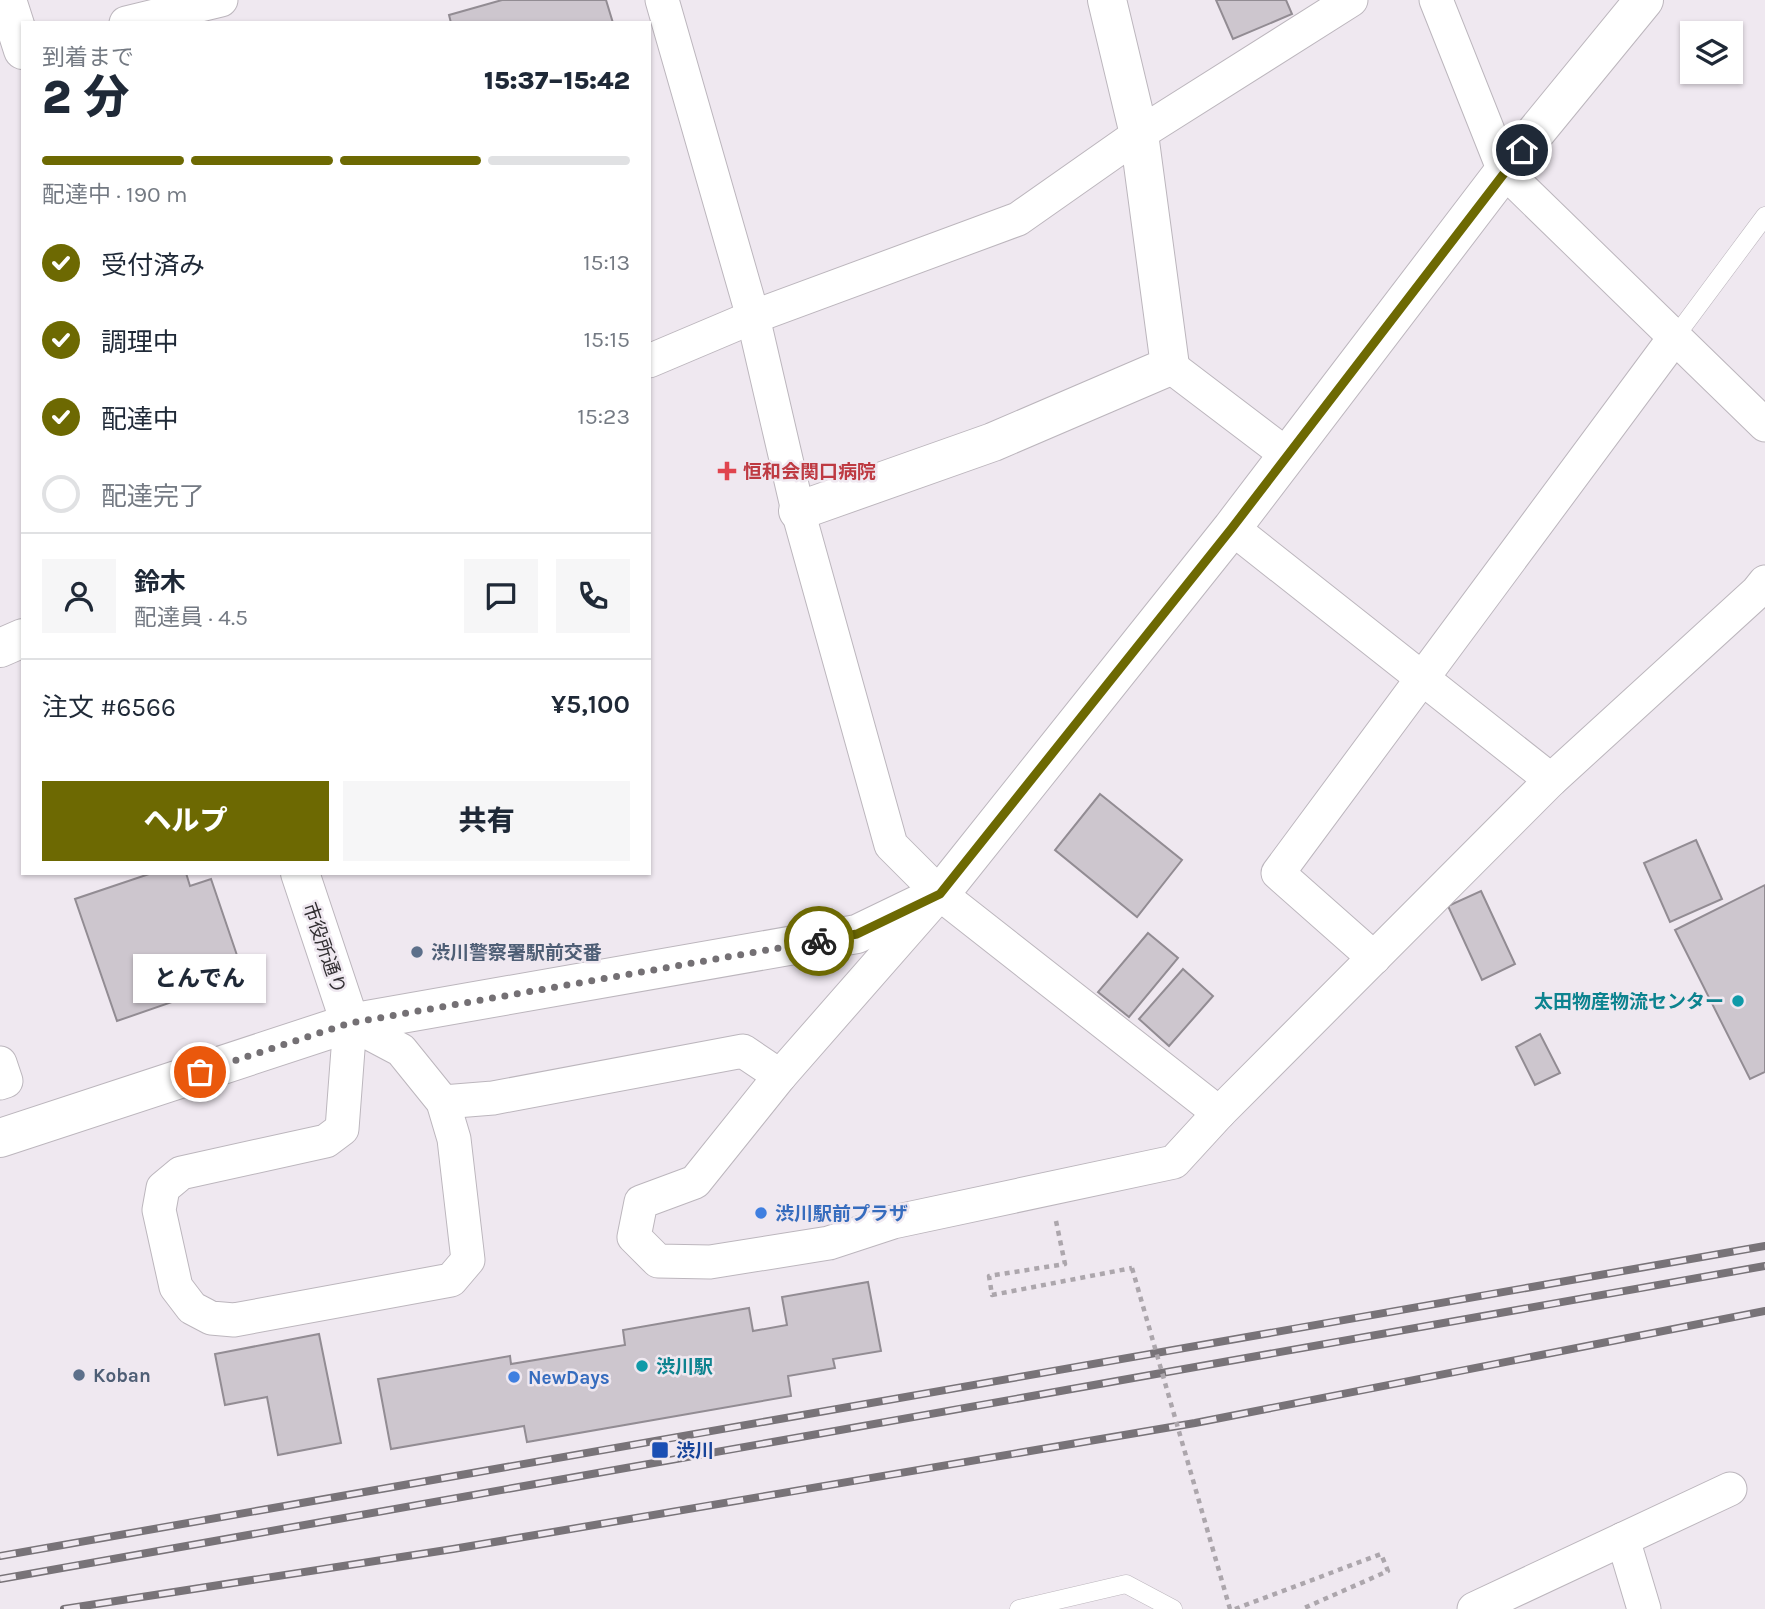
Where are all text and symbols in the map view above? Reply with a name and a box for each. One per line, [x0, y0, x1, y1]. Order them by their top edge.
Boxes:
map controls [1680, 21, 1743, 84]
button: layers [1680, 21, 1743, 84]
text: 到着まで [42, 44, 134, 71]
text: 15:37–15:42 [484, 65, 630, 96]
text: 2 分 [42, 71, 129, 125]
pin [1492, 120, 1552, 180]
icon: home [1503, 131, 1541, 169]
text: 配達中 · 190 m [42, 181, 188, 208]
icon: check [42, 244, 80, 282]
text: 15:13 [583, 249, 630, 276]
text: 受付済み [101, 250, 205, 281]
icon: check [42, 321, 80, 359]
text: 15:15 [584, 326, 630, 353]
text: 調理中 [101, 327, 179, 358]
icon: check [42, 398, 80, 436]
text: 15:23 [577, 403, 630, 430]
text: 配達中 [101, 404, 179, 435]
marker: 恒和会関口病院 [717, 461, 737, 481]
place label: 恒和会関口病院 [743, 461, 876, 483]
text: 配達完了 [101, 481, 205, 512]
button: person [42, 559, 116, 633]
button: chat [464, 559, 538, 633]
button: phone [556, 559, 630, 633]
text: 鈴木 [134, 567, 186, 598]
text: 配達員 · 4.5 [134, 604, 248, 631]
text: ¥5,100 [551, 689, 630, 720]
text: 注文 #6566 [42, 692, 176, 723]
button: ヘルプ [42, 781, 329, 861]
button: 共有 [343, 781, 630, 861]
street label: 市役所通り [298, 900, 350, 997]
courier [784, 906, 854, 976]
icon: bike [800, 922, 838, 960]
place label: 渋川警察署駅前交番 [431, 942, 602, 964]
marker: 渋川警察署駅前交番 [409, 944, 425, 960]
callout: とんでん [134, 953, 266, 1002]
text: とんでん [154, 965, 245, 992]
place label: 太田物産物流センター [1534, 991, 1724, 1013]
marker: 太田物産物流センター [1730, 993, 1746, 1009]
pin [170, 1042, 230, 1102]
icon: bag [181, 1053, 219, 1091]
place label: 渋川駅前プラザ [775, 1203, 908, 1225]
marker: 渋川駅前プラザ [753, 1205, 769, 1221]
place label: 渋川駅 [656, 1356, 713, 1378]
marker: 渋川駅 [634, 1358, 650, 1374]
place label: Koban [93, 1365, 151, 1387]
marker: Koban [71, 1367, 87, 1383]
place label: NewDays [528, 1367, 610, 1389]
marker: NewDays [506, 1369, 522, 1385]
marker: 渋川 [650, 1440, 670, 1460]
place label: 渋川 [676, 1440, 714, 1462]

